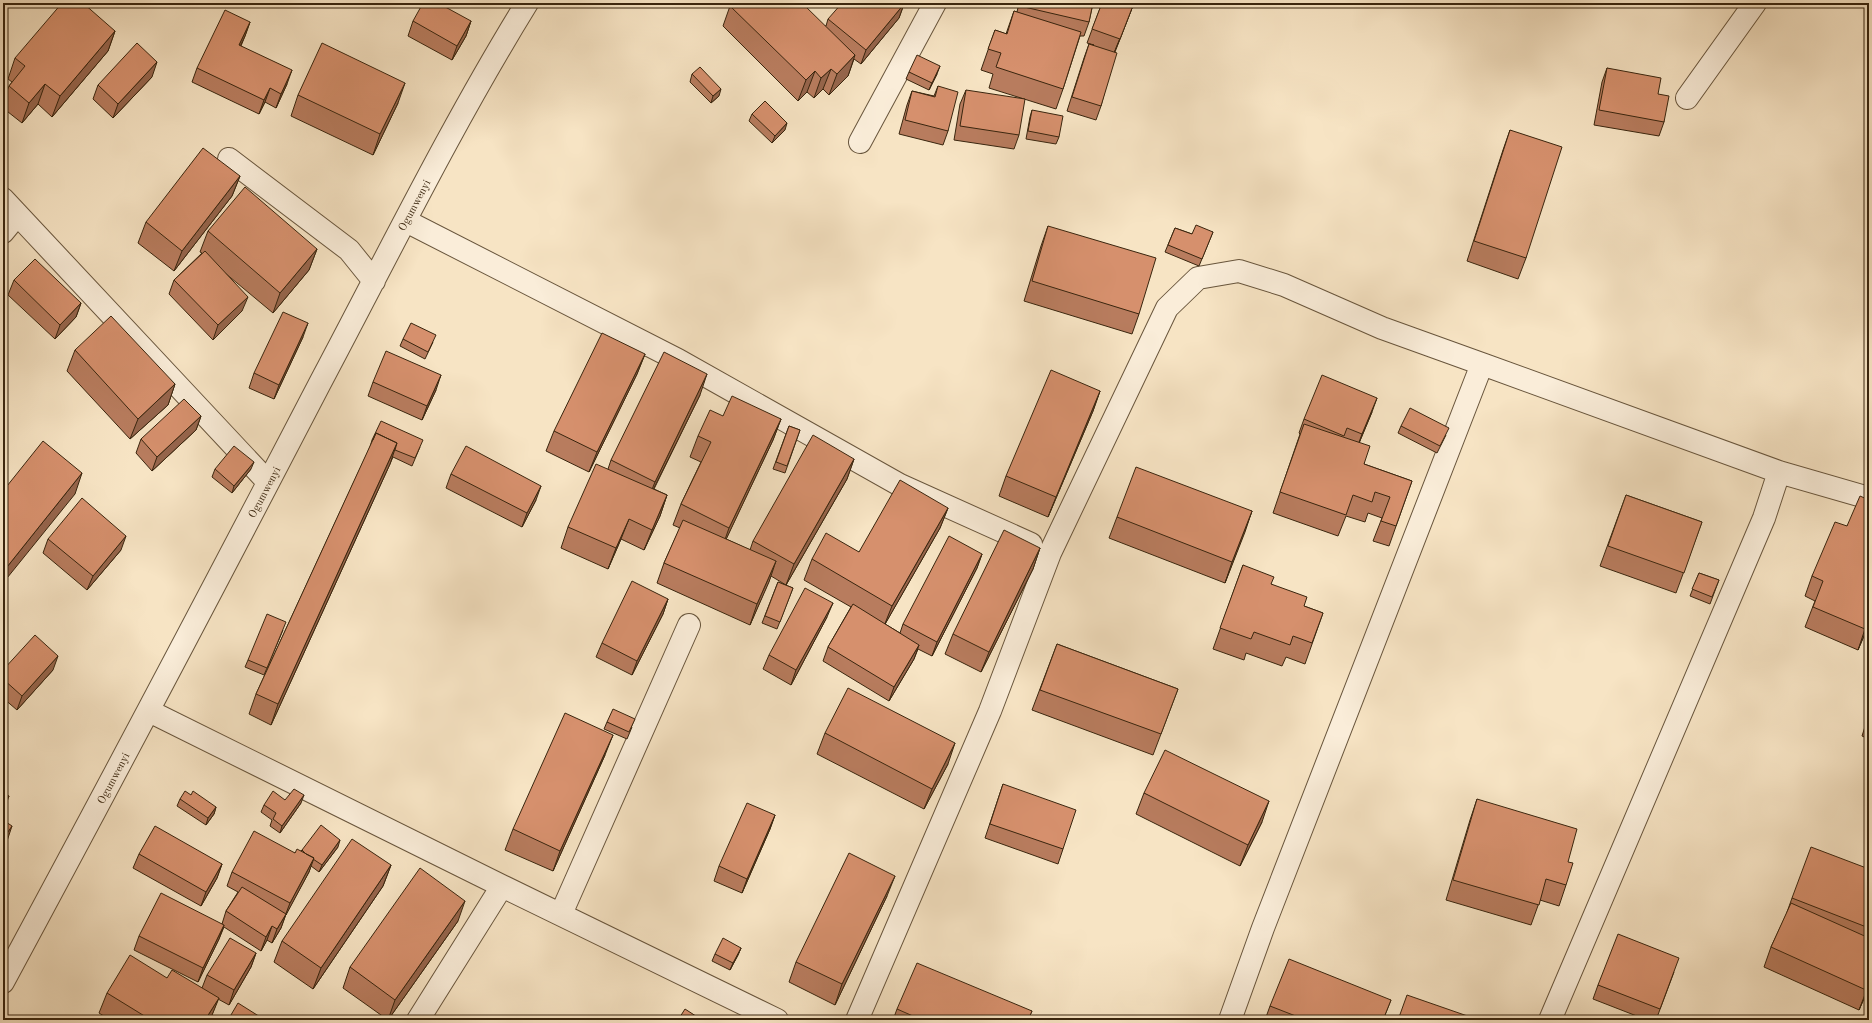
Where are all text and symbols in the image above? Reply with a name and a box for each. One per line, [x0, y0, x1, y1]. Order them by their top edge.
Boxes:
street label: Ogumwenyi [397, 178, 433, 233]
street label: Ogumwenyi [247, 465, 283, 520]
street label: Ogumwenyi [96, 751, 132, 806]

